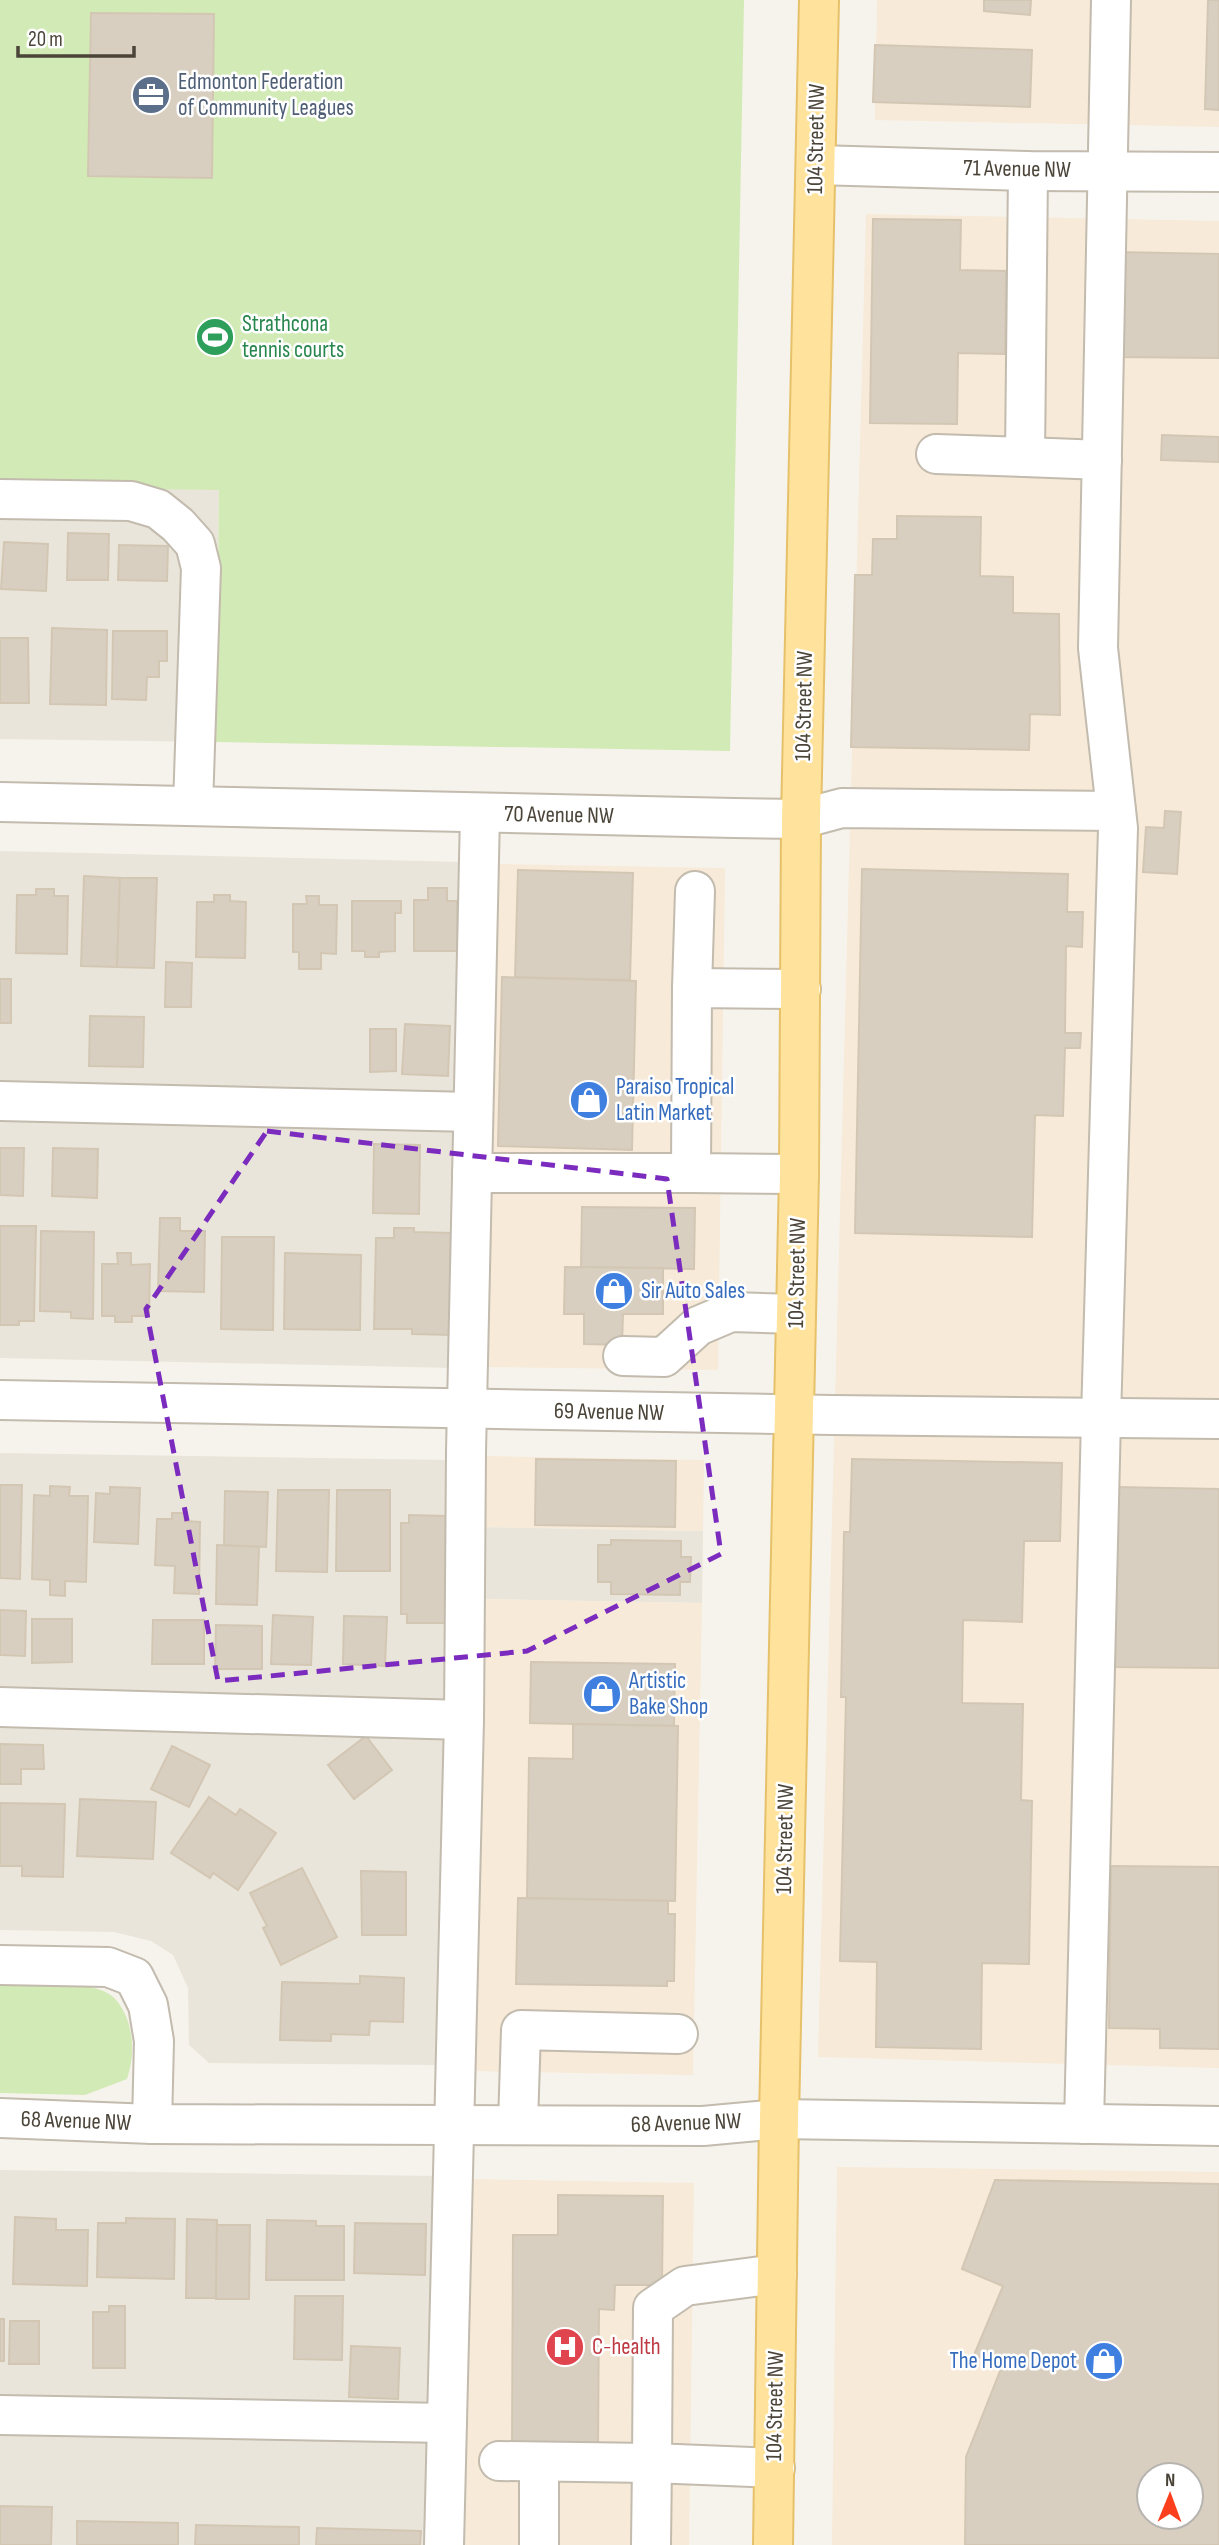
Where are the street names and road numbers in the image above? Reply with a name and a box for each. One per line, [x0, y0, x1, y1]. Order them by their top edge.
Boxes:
street label: 104 Street NW [801, 84, 831, 194]
street label: 71 Avenue NW [963, 154, 1071, 184]
street label: 104 Street NW [789, 651, 819, 761]
street label: 70 Avenue NW [504, 800, 614, 830]
street label: 104 Street NW [782, 1218, 812, 1328]
street label: 69 Avenue NW [554, 1397, 664, 1427]
street label: 104 Street NW [770, 1784, 800, 1894]
street label: 68 Avenue NW [20, 2105, 132, 2137]
street label: 68 Avenue NW [630, 2107, 742, 2139]
street label: 104 Street NW [760, 2351, 790, 2461]

